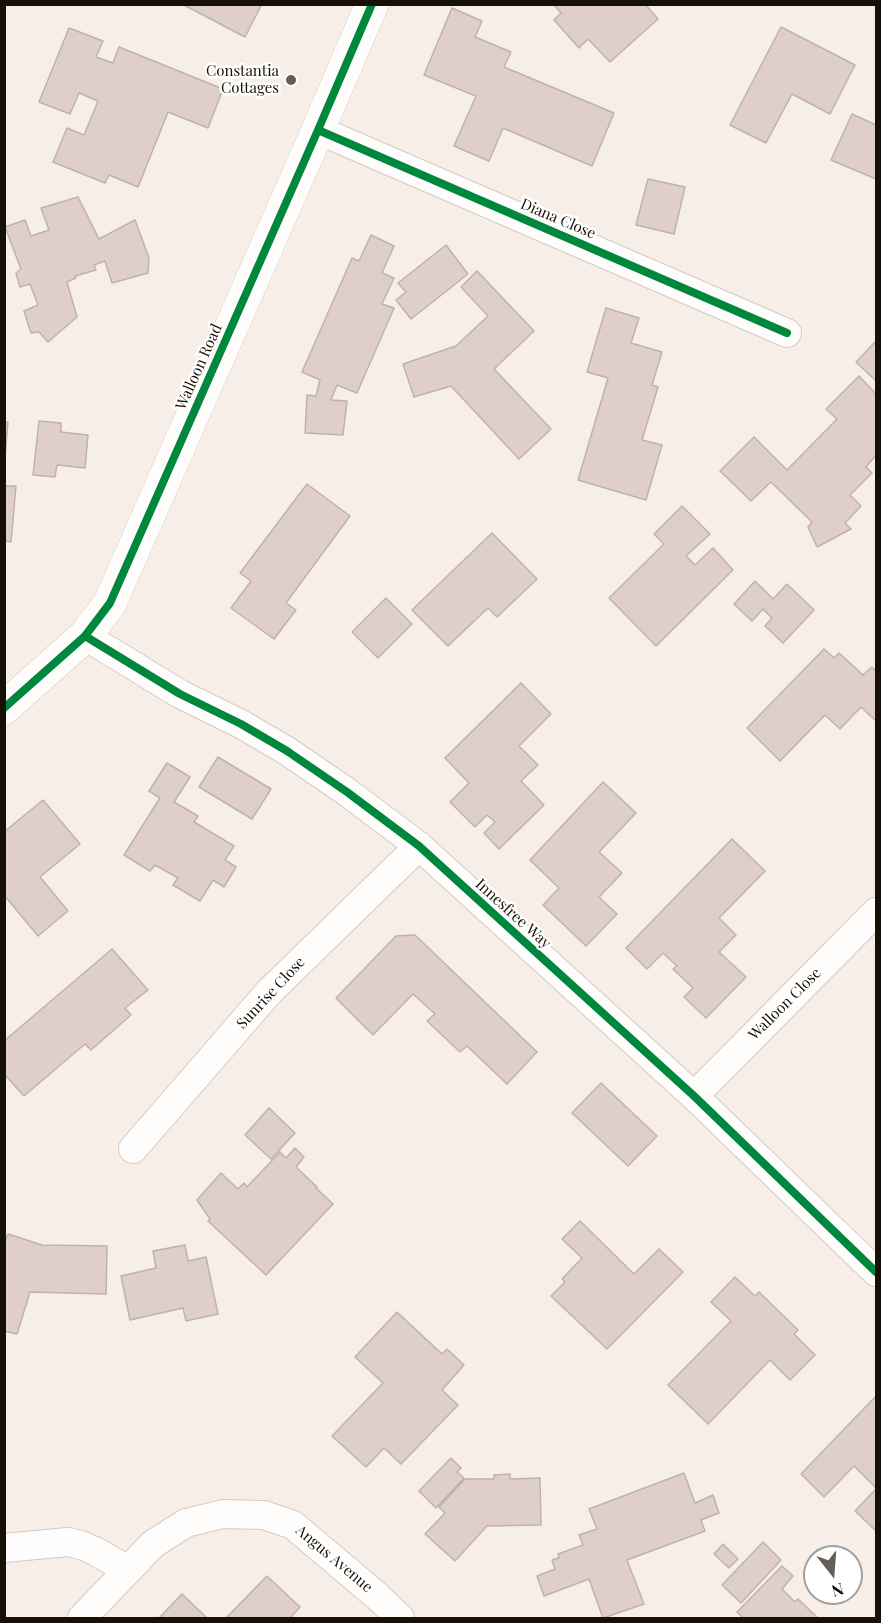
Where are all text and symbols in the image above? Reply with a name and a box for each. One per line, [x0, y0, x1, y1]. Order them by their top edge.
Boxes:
place label: Constantia Cottages [206, 62, 279, 97]
marker: Constantia Cottages [284, 73, 298, 87]
street label: Diana Close [518, 195, 598, 243]
street label: Walloon Road [172, 321, 226, 413]
street label: Innesfree Way [472, 875, 554, 953]
street label: Sunrise Close [233, 953, 309, 1033]
street label: Walloon Close [745, 964, 825, 1044]
street label: Angus Avenue [292, 1522, 376, 1596]
north arrow [803, 1545, 863, 1605]
text: N [829, 1579, 846, 1603]

